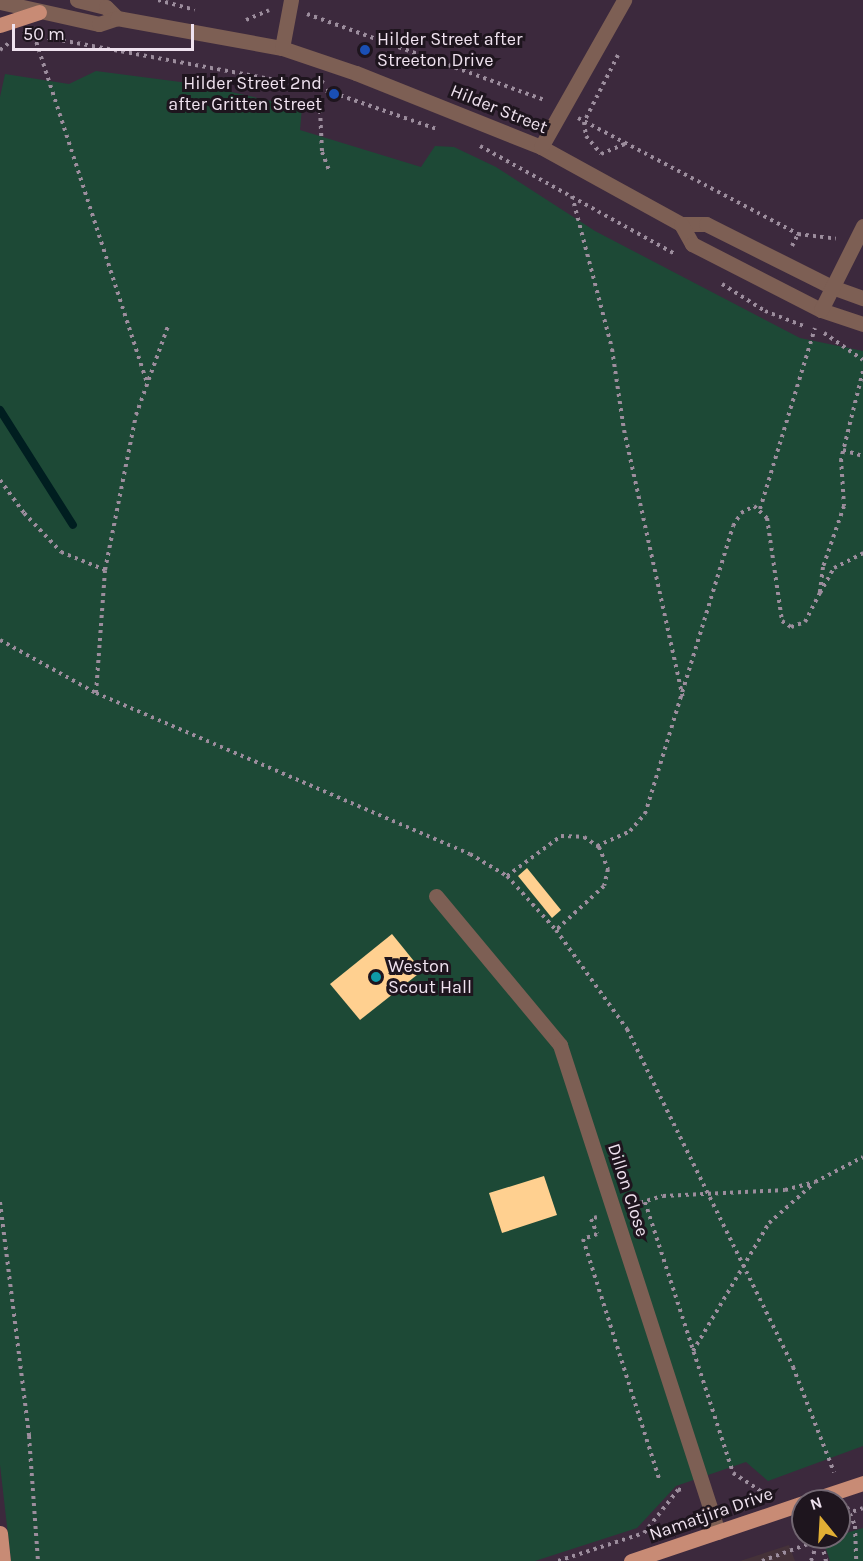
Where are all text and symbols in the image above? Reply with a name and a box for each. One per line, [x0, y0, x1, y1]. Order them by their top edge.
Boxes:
scale bar [15, 12, 196, 50]
text: 50 m [23, 23, 65, 45]
place label: Hilder Street after Streeton Drive [377, 29, 522, 72]
marker: Hilder Street after Streeton Drive [358, 43, 372, 57]
place label: Hilder Street 2nd after Gritten Street [168, 73, 322, 116]
street label: Hilder Street [447, 80, 551, 138]
marker: Hilder Street 2nd after Gritten Street [327, 87, 341, 101]
place label: Weston Scout Hall [388, 956, 472, 998]
marker: Weston Scout Hall [369, 970, 383, 984]
street label: Dillon Close [603, 1141, 653, 1239]
street label: Namatjira Drive [646, 1483, 776, 1545]
north arrow [791, 1489, 851, 1549]
text: N [807, 1493, 824, 1514]

